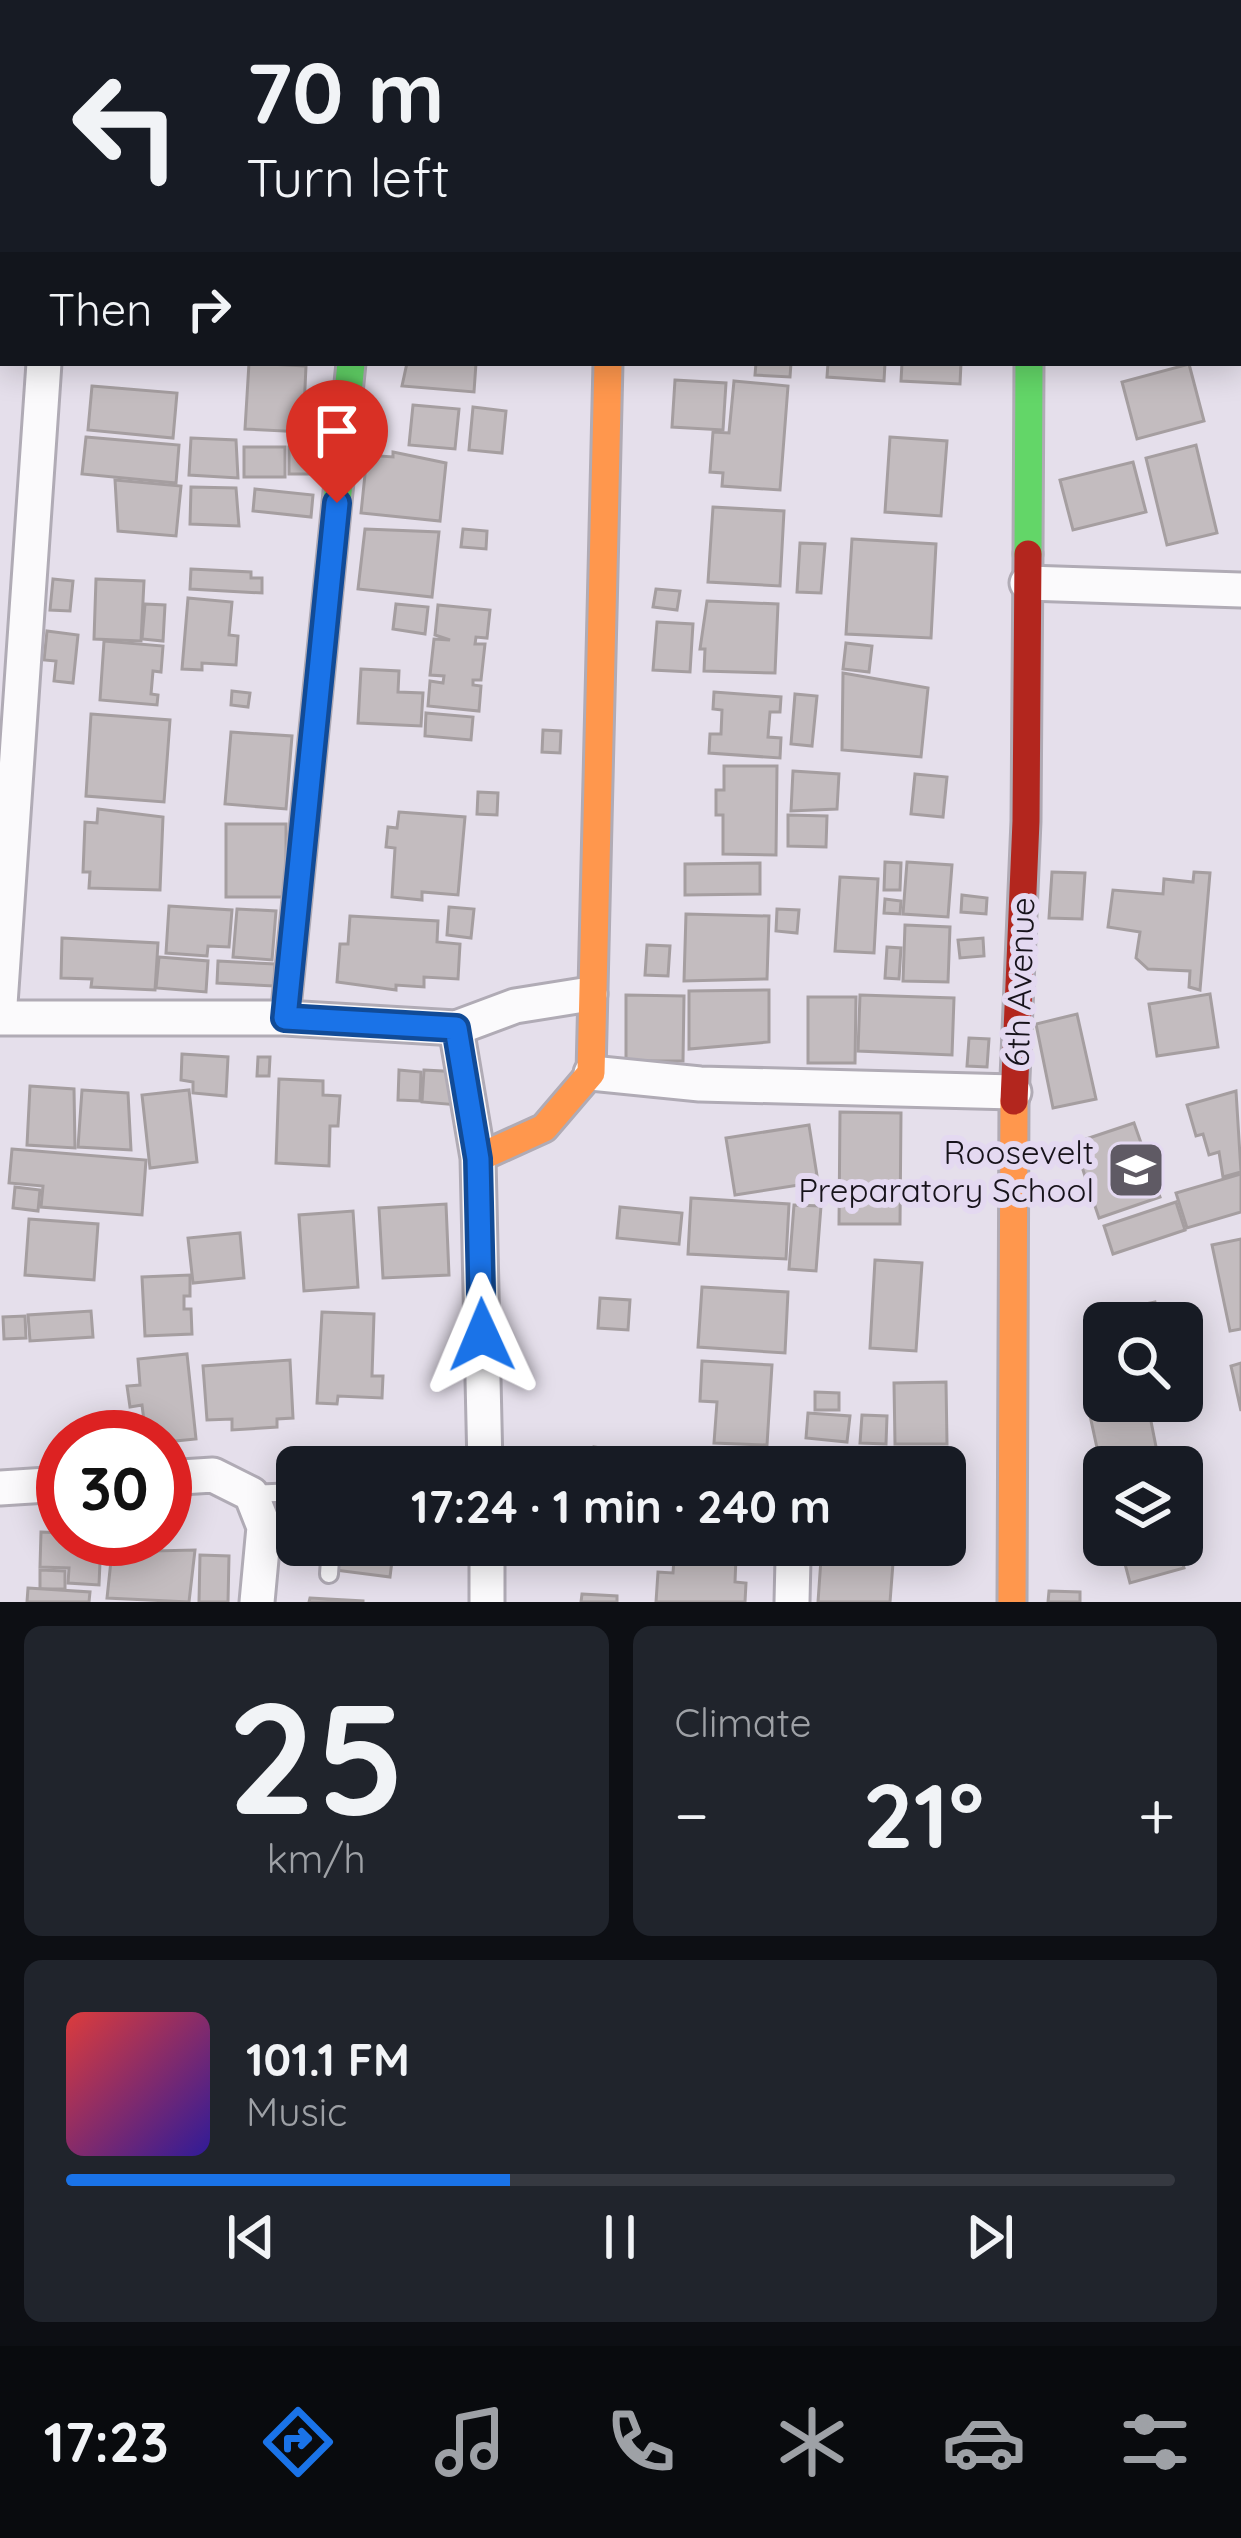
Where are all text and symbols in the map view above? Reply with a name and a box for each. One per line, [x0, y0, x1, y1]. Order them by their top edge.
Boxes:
text: 70 m [246, 39, 445, 144]
icon: left [48, 48, 204, 204]
text: Turn left [246, 143, 450, 211]
icon: right [176, 276, 242, 342]
text: Then [48, 281, 152, 337]
pin [286, 380, 388, 503]
icon: arrive [304, 398, 370, 464]
street label: 6th Avenue [996, 897, 1042, 1067]
place label: Roosevelt Preparatory School [798, 1131, 1094, 1210]
school or university icon: Roosevelt Preparatory School [1105, 1139, 1167, 1201]
position arrow [419, 1272, 545, 1398]
map controls [1083, 1302, 1203, 1566]
button: search [1083, 1302, 1203, 1422]
speed limit sign: 30 [36, 1410, 192, 1566]
button: layers [1083, 1446, 1203, 1566]
text: 17:24 · 1 min · 240 m [411, 1478, 831, 1534]
text: 25 [227, 1658, 406, 1853]
text: Climate [675, 1698, 812, 1747]
text: 21° [863, 1758, 984, 1871]
text: − [675, 1773, 709, 1856]
text: + [1138, 1773, 1175, 1856]
text: km/h [267, 1834, 366, 1883]
text: 101.1 FM [246, 2031, 410, 2087]
text: Music [246, 2087, 347, 2136]
icon: previous [218, 2204, 284, 2270]
icon: pause [587, 2204, 653, 2270]
icon: next [957, 2204, 1023, 2270]
icon: directions [256, 2400, 340, 2484]
icon: music [428, 2400, 512, 2484]
icon: phone [599, 2400, 683, 2484]
icon: climate [770, 2400, 854, 2484]
icon: car [942, 2400, 1026, 2484]
icon: filters [1113, 2400, 1197, 2484]
text: 17:23 [44, 2408, 169, 2476]

